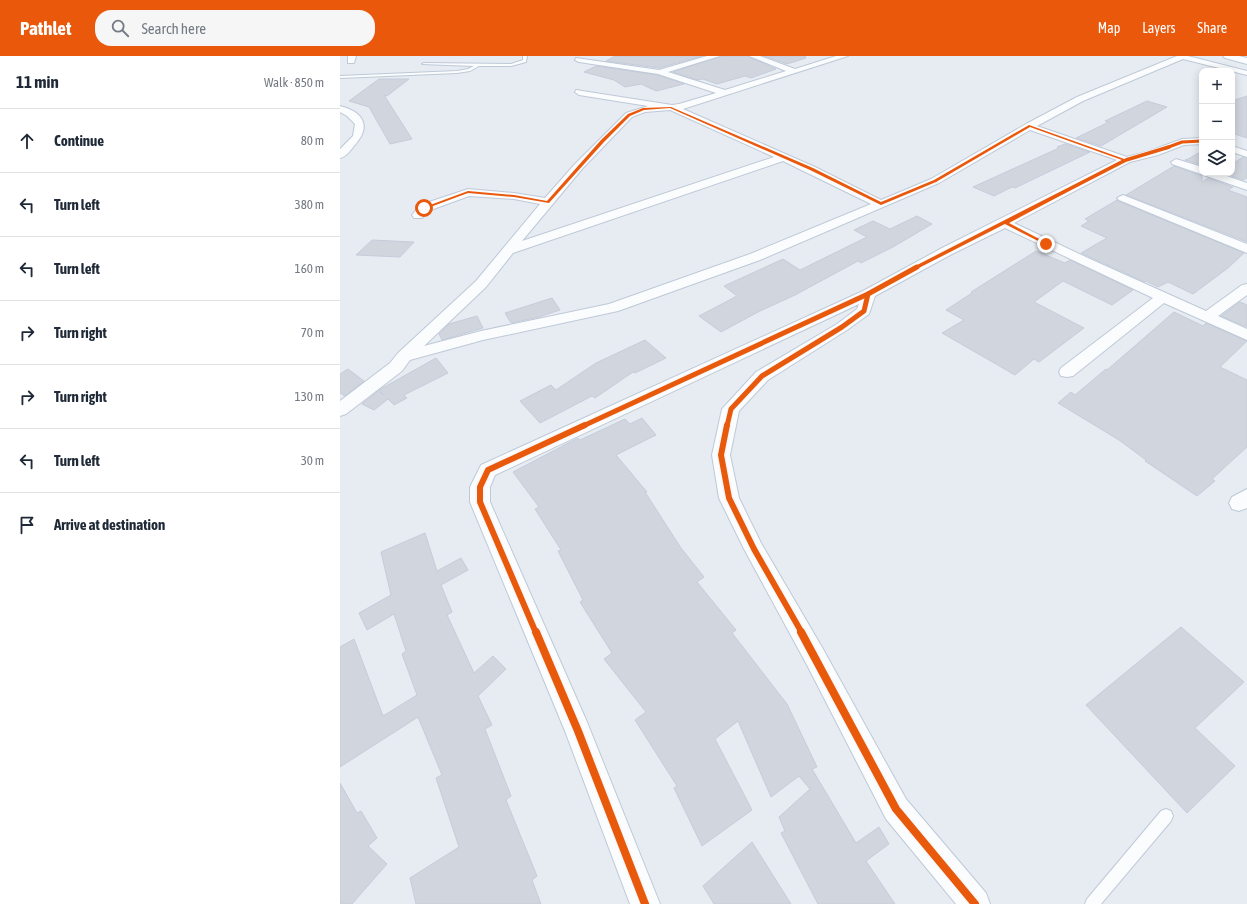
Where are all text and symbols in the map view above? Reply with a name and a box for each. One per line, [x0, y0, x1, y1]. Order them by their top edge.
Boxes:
search box [95, 10, 375, 46]
text: Pathlet [20, 17, 71, 39]
icon: search [109, 17, 131, 39]
text: Search here [141, 20, 206, 37]
text: Map [1098, 20, 1120, 36]
text: Layers [1142, 20, 1175, 36]
text: Share [1197, 20, 1227, 36]
map controls [1199, 68, 1235, 176]
button: + [1199, 68, 1235, 104]
text: 11 min [16, 72, 59, 92]
text: Walk · 850 m [264, 75, 324, 90]
button: − [1199, 104, 1235, 140]
icon: ahead [16, 130, 38, 152]
text: Continue [54, 132, 104, 149]
text: 80 m [301, 133, 324, 148]
button: layers [1199, 140, 1235, 176]
icon: left [16, 194, 38, 216]
text: Turn left [54, 196, 100, 213]
text: 380 m [295, 197, 324, 212]
route start [415, 199, 433, 217]
route end [1037, 235, 1055, 253]
icon: left [16, 258, 38, 280]
text: Turn left [54, 260, 100, 277]
text: 160 m [295, 261, 324, 276]
icon: right [16, 322, 38, 344]
text: Turn right [54, 324, 107, 341]
text: 70 m [301, 325, 324, 340]
icon: right [16, 386, 38, 408]
text: Turn right [54, 388, 107, 405]
text: 130 m [295, 389, 324, 404]
icon: left [16, 450, 38, 472]
text: Turn left [54, 452, 100, 469]
text: 30 m [301, 453, 324, 468]
icon: arrive [16, 514, 38, 536]
text: Arrive at destination [54, 516, 165, 533]

